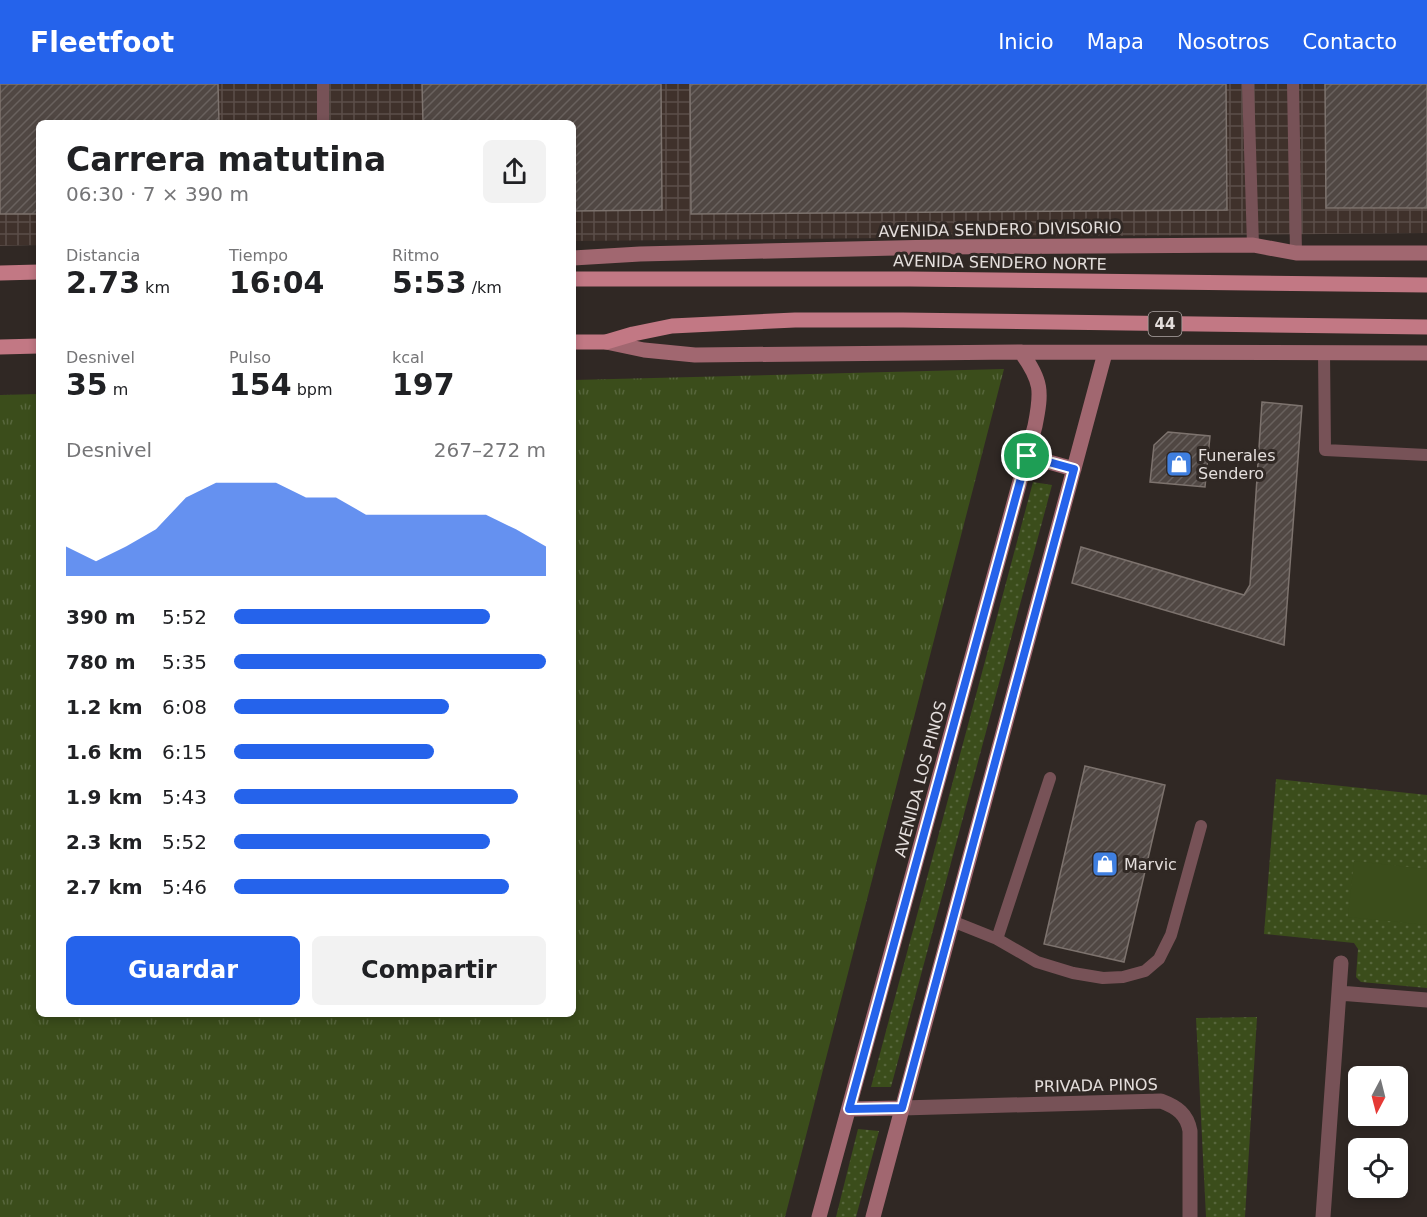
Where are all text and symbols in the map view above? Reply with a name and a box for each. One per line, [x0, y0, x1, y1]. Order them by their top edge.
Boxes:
text: Fleetfoot [30, 26, 174, 59]
text: Inicio [998, 30, 1054, 54]
text: Mapa [1087, 30, 1144, 54]
text: Nosotros [1177, 30, 1269, 54]
text: Contacto [1302, 30, 1397, 54]
text: Carrera matutina [66, 140, 386, 179]
button: share [483, 140, 546, 203]
text: 06:30 · 7 × 390 m [66, 182, 249, 206]
street label: AVENIDA SENDERO DIVISORIO [878, 218, 1122, 241]
text: Distancia [66, 246, 140, 265]
text: Tiempo [229, 246, 288, 265]
text: Ritmo [392, 246, 439, 265]
street label: AVENIDA SENDERO NORTE [893, 251, 1107, 274]
text: 2.73 [66, 265, 140, 300]
text: 16:04 [229, 265, 325, 300]
text: 5:53 [392, 265, 467, 300]
text: km [140, 278, 170, 297]
text: /km [467, 278, 502, 297]
road number: 44 [1148, 312, 1182, 336]
text: Desnivel [66, 348, 135, 367]
text: Pulso [229, 348, 271, 367]
text: kcal [392, 348, 424, 367]
text: 35 [66, 367, 108, 402]
text: 154 [229, 367, 292, 402]
text: 197 [392, 367, 455, 402]
text: m [108, 380, 128, 399]
text: bpm [292, 380, 333, 399]
pin [1001, 430, 1052, 481]
text: Desnivel [66, 438, 152, 462]
text: 267–272 m [434, 438, 546, 462]
icon: arrive [1010, 439, 1043, 472]
place label: Funerales Sendero [1198, 446, 1275, 483]
shop icon: Funerales Sendero [1164, 449, 1194, 479]
text: 390 m [66, 605, 136, 629]
text: 5:52 [162, 605, 207, 629]
text: 780 m [66, 650, 136, 674]
text: 5:35 [162, 650, 207, 674]
text: 1.2 km [66, 695, 143, 719]
text: 6:08 [162, 695, 207, 719]
street label: AVENIDA LOS PINOS [890, 699, 950, 859]
text: 1.6 km [66, 740, 143, 764]
text: 6:15 [162, 740, 207, 764]
text: 1.9 km [66, 785, 143, 809]
text: 5:43 [162, 785, 207, 809]
text: 2.3 km [66, 830, 143, 854]
text: 5:52 [162, 830, 207, 854]
shop icon: Marvic [1090, 849, 1120, 879]
place label: Marvic [1124, 855, 1177, 874]
text: 2.7 km [66, 875, 143, 899]
text: 5:46 [162, 875, 207, 899]
button: Guardar [66, 936, 300, 1005]
button: Compartir [312, 936, 546, 1005]
north arrow [1348, 1066, 1408, 1126]
map controls [1348, 1066, 1408, 1198]
street label: PRIVADA PINOS [1034, 1075, 1158, 1096]
button: locate [1348, 1138, 1408, 1198]

